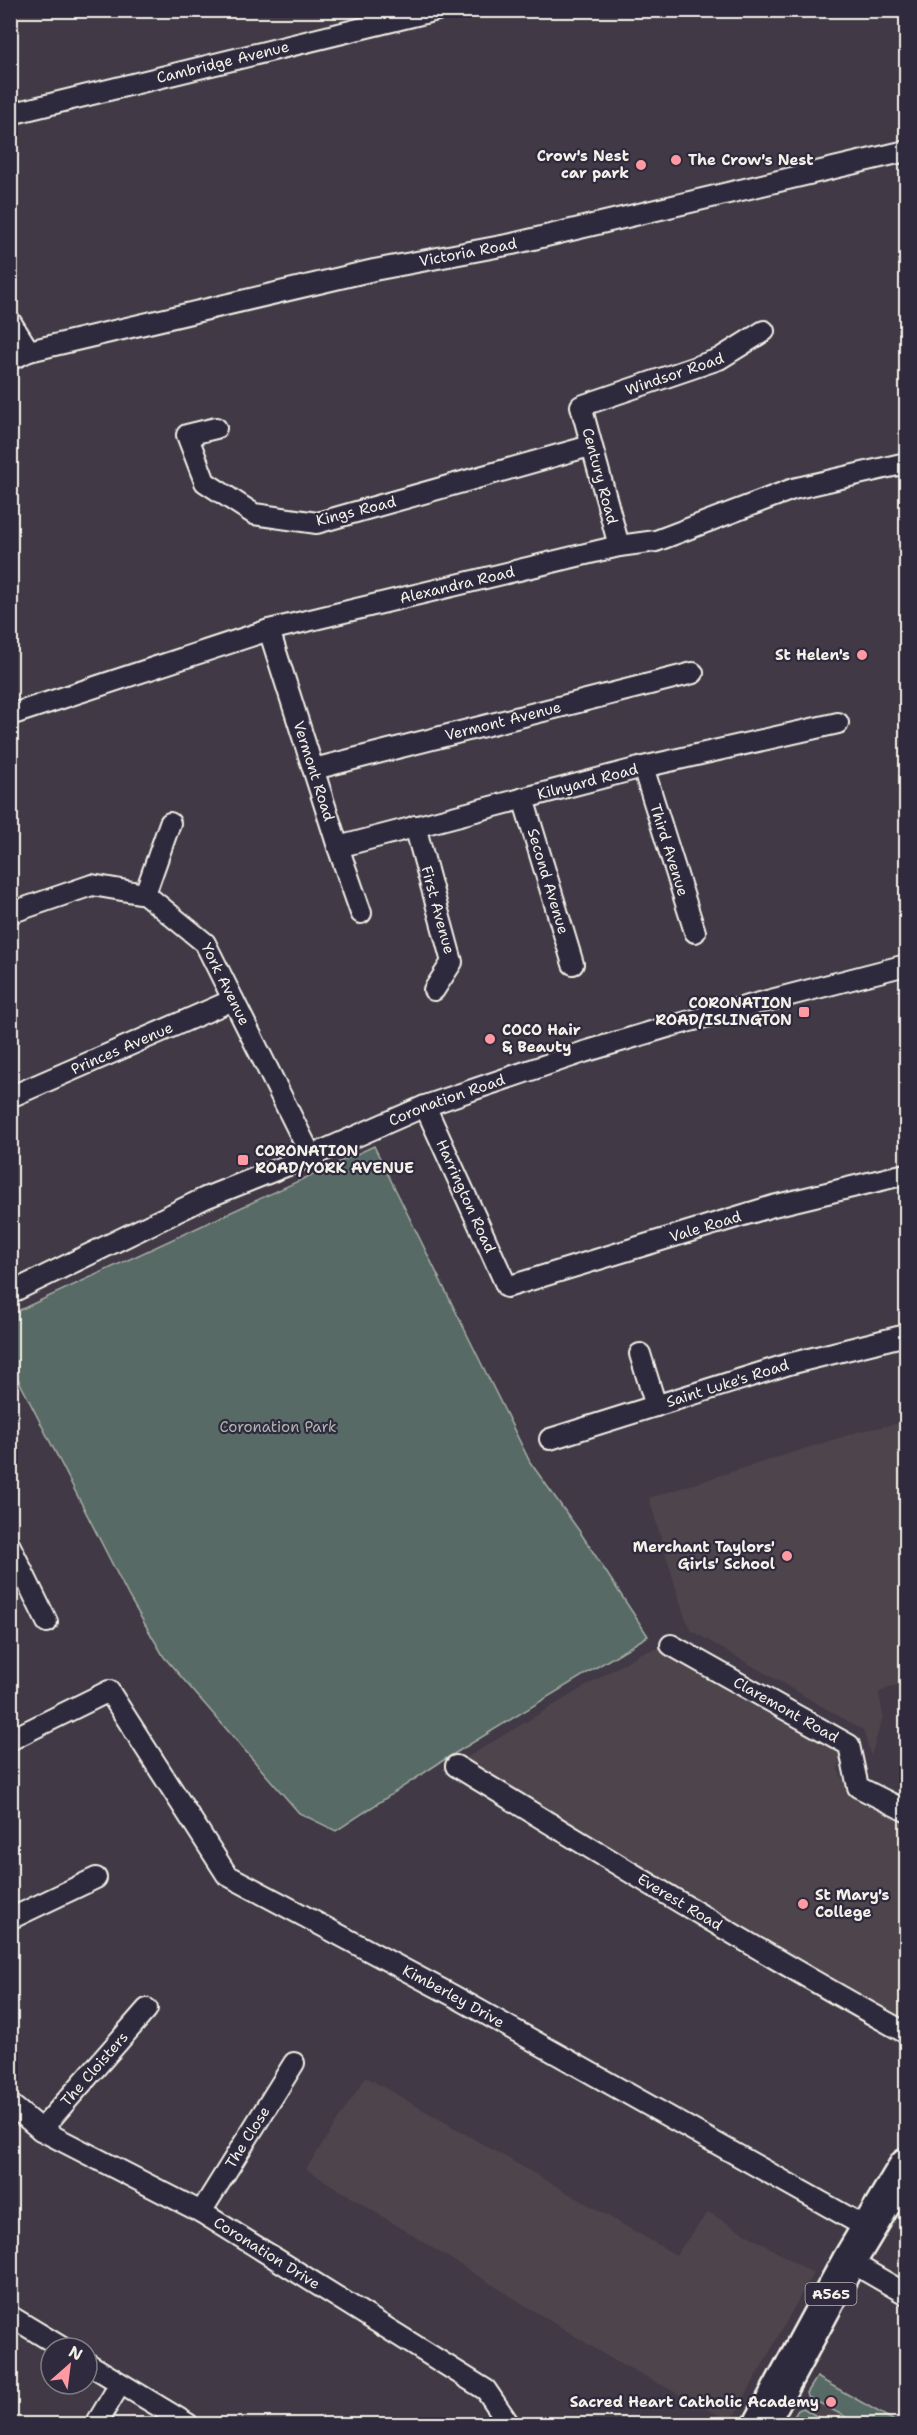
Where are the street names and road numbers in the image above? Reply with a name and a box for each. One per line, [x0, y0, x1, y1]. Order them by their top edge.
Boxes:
street label: Cambridge Avenue [154, 36, 291, 88]
street label: Victoria Road [417, 233, 519, 271]
street label: Windsor Road [623, 348, 727, 400]
street label: Century Road [578, 426, 623, 527]
street label: Kings Road [314, 491, 399, 531]
street label: Alexandra Road [398, 561, 517, 608]
street label: Vermont Avenue [443, 697, 563, 745]
street label: Vermont Road [289, 718, 339, 824]
street label: Kilnyard Road [535, 759, 641, 804]
street label: Third Avenue [645, 801, 693, 899]
street label: Second Avenue [523, 826, 573, 937]
street label: First Avenue [416, 864, 459, 956]
street label: York Avenue [197, 940, 254, 1029]
street label: Princes Avenue [68, 1017, 176, 1079]
street label: Coronation Road [385, 1069, 508, 1131]
street label: Harrington Road [431, 1136, 500, 1257]
street label: Vale Road [667, 1206, 744, 1247]
street label: Saint Luke's Road [664, 1355, 792, 1412]
street label: Claremont Road [730, 1672, 843, 1747]
street label: Everest Road [634, 1869, 727, 1935]
street label: Kimberley Drive [399, 1960, 508, 2032]
street label: The Cloisters [56, 2027, 133, 2111]
street label: The Close [221, 2103, 274, 2172]
street label: Coronation Drive [210, 2212, 324, 2294]
road number: A565 [806, 2283, 856, 2305]

